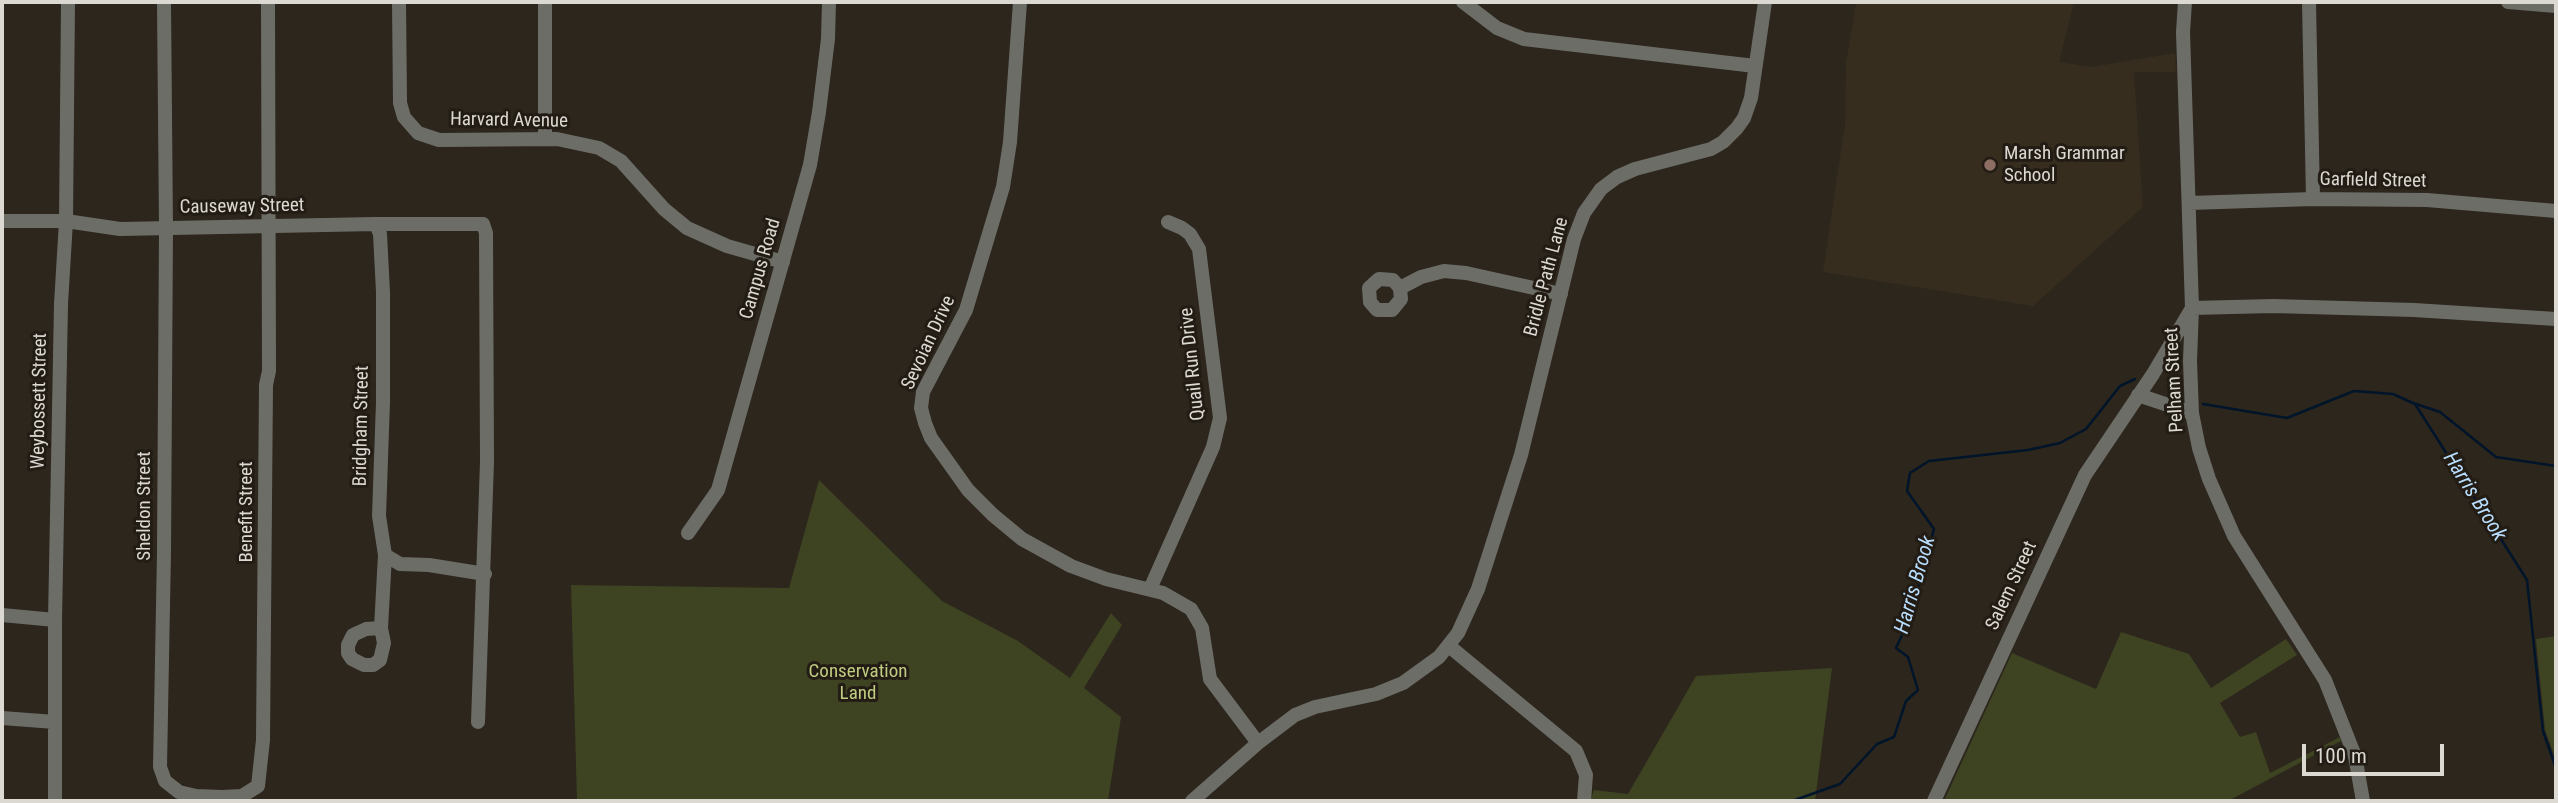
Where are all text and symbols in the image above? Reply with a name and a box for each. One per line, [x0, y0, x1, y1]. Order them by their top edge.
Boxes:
street label: Harvard Avenue [450, 109, 568, 133]
place label: Marsh Grammar School [2004, 143, 2125, 187]
marker: Marsh Grammar School [1982, 157, 1998, 173]
street label: Garfield Street [2319, 169, 2427, 193]
street label: Causeway Street [179, 195, 305, 219]
street label: Bridle Path Lane [1520, 215, 1574, 339]
street label: Campus Road [736, 216, 786, 322]
street label: Sevoian Drive [897, 292, 961, 394]
street label: Quail Run Drive [1176, 306, 1210, 422]
street label: Pelham Street [2161, 327, 2189, 433]
street label: Weybossett Street [27, 333, 53, 469]
street label: Bridgham Street [350, 365, 374, 487]
water label: Harris Brook [2437, 448, 2511, 546]
street label: Sheldon Street [134, 451, 156, 561]
street label: Benefit Street [236, 461, 258, 563]
water label: Harris Brook [1890, 533, 1942, 637]
street label: Salem Street [1982, 538, 2042, 634]
park label: Conservation Land [809, 661, 907, 705]
scale bar [2306, 730, 2448, 774]
text: 100 m [2315, 744, 2367, 768]

